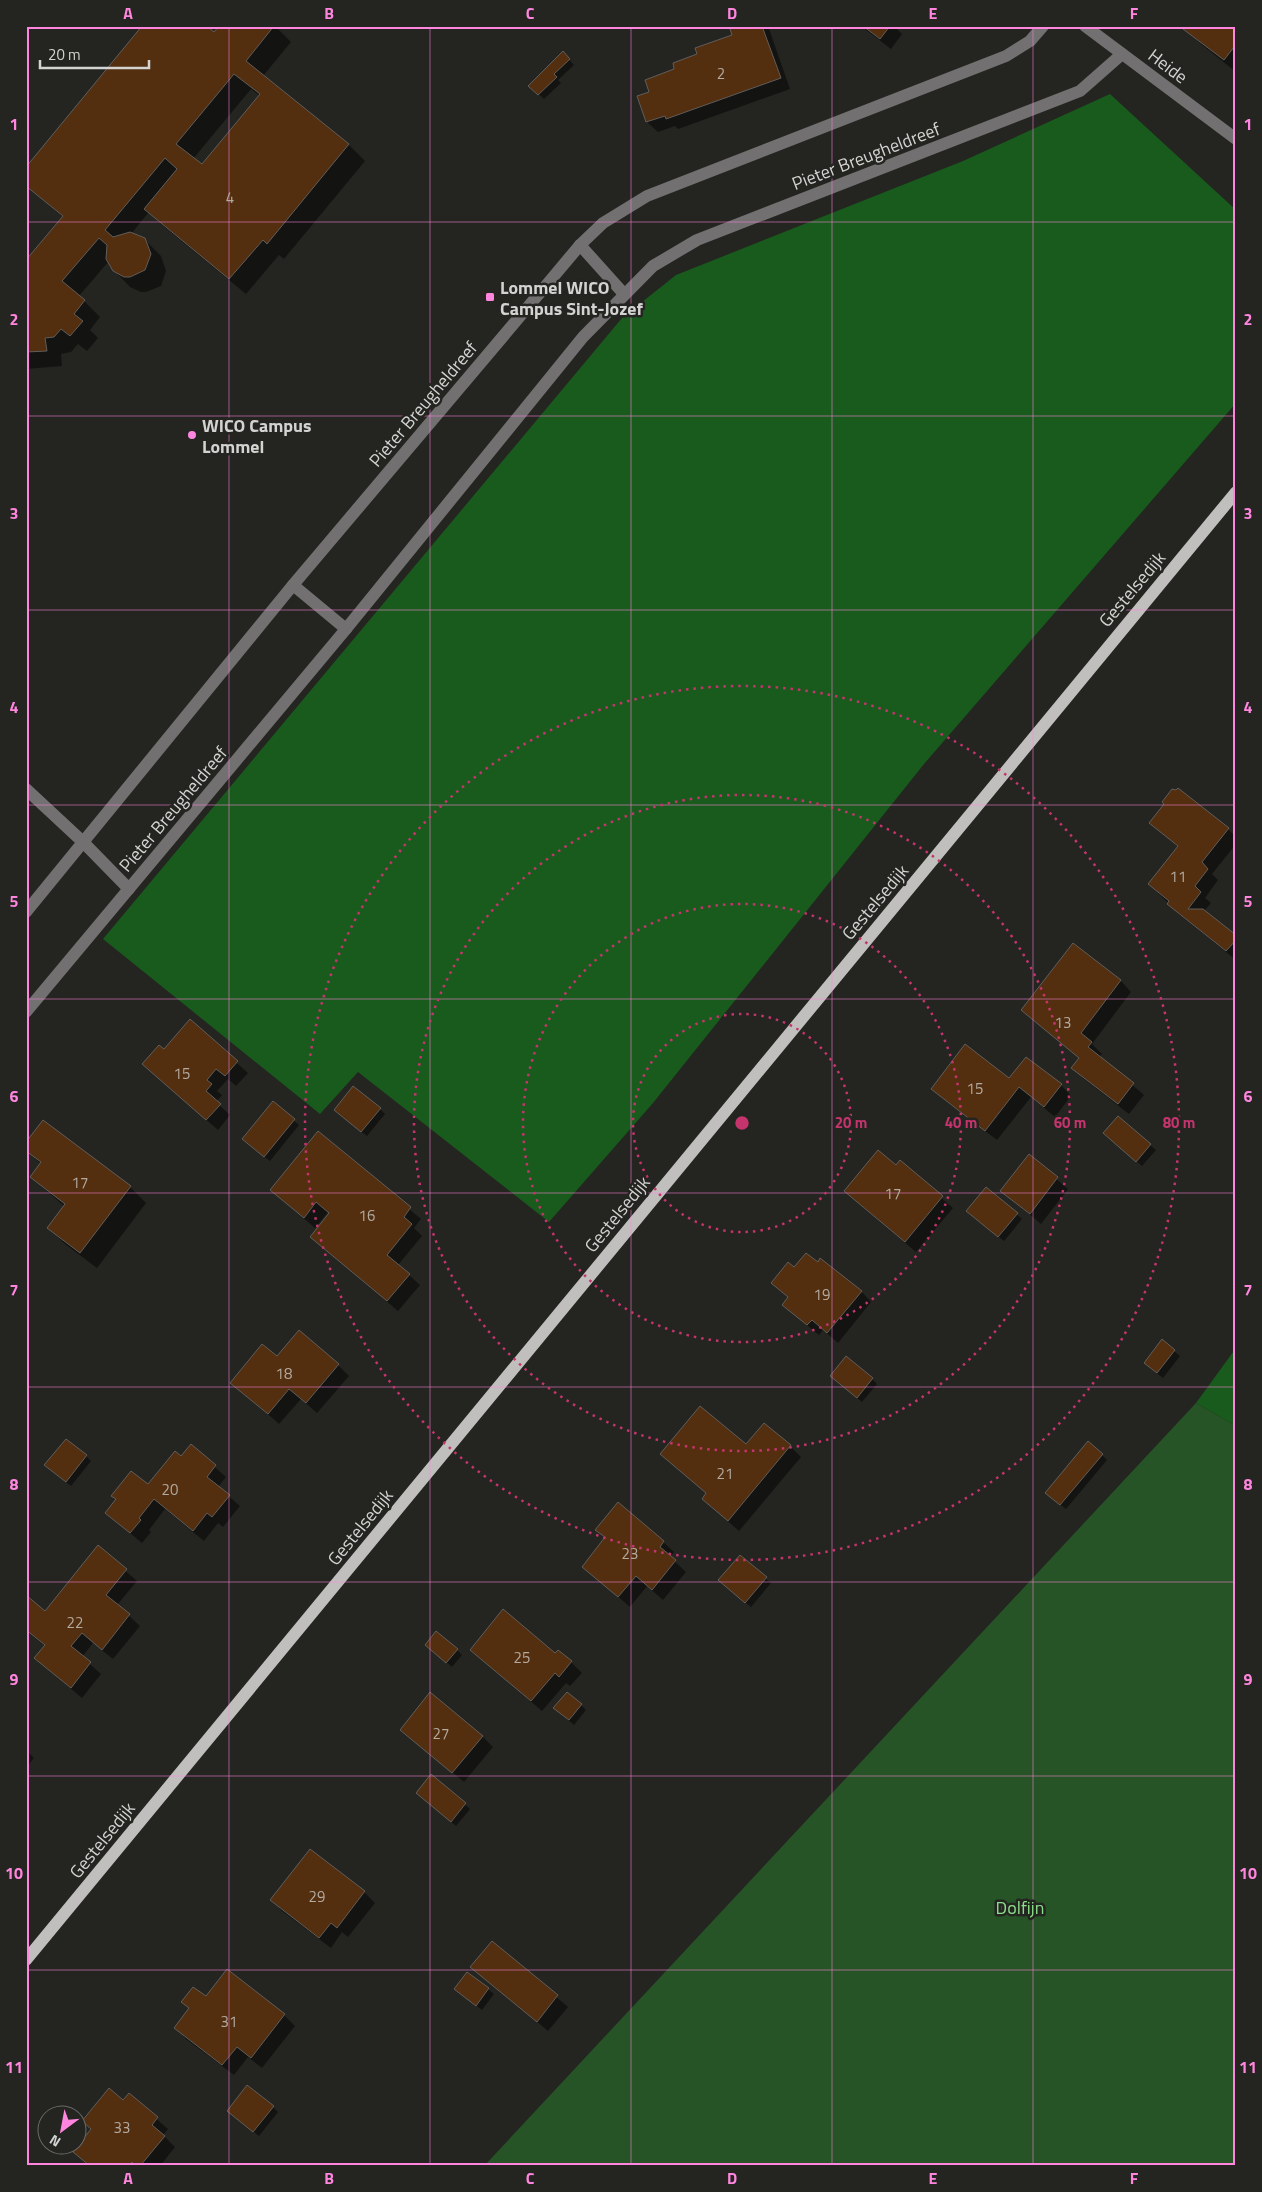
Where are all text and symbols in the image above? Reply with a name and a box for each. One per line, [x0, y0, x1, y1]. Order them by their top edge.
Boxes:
text: A [123, 1, 133, 25]
text: B [324, 1, 334, 25]
text: C [526, 1, 535, 25]
text: D [727, 1, 737, 25]
text: E [929, 1, 938, 25]
text: F [1130, 1, 1139, 25]
scale bar [40, 38, 149, 70]
street label: Heide [1142, 42, 1194, 90]
text: 20 m [48, 43, 81, 66]
house number: 2 [717, 62, 725, 85]
text: 1 [10, 112, 18, 136]
text: 1 [1244, 112, 1252, 136]
street label: Pieter Breugheldreef [788, 115, 944, 197]
house number: 4 [226, 186, 234, 209]
place label: Lommel WICO Campus Sint-Jozef [500, 274, 644, 322]
marker: Lommel WICO Campus Sint-Jozef [484, 291, 496, 303]
text: 2 [10, 307, 18, 331]
text: 2 [1244, 307, 1252, 331]
street label: Pieter Breugheldreef [362, 335, 484, 473]
place label: WICO Campus Lommel [202, 412, 312, 460]
marker: WICO Campus Lommel [186, 429, 198, 441]
text: 3 [10, 501, 18, 525]
text: 3 [1244, 501, 1252, 525]
street label: Gestelsedijk [1092, 545, 1172, 633]
text: 4 [10, 695, 19, 719]
text: 4 [1244, 695, 1253, 719]
street label: Pieter Breugheldreef [112, 740, 234, 878]
street label: Gestelsedijk [835, 858, 915, 946]
house number: 11 [1170, 865, 1186, 888]
text: 5 [10, 889, 19, 913]
text: 5 [1244, 889, 1253, 913]
house number: 13 [1055, 1011, 1071, 1034]
house number: 15 [174, 1062, 190, 1085]
house number: 15 [967, 1077, 983, 1100]
text: 6 [10, 1084, 19, 1108]
text: 6 [1244, 1084, 1253, 1108]
text: 20 m [835, 1111, 867, 1134]
text: 40 m [945, 1111, 977, 1134]
text: 60 m [1054, 1111, 1086, 1134]
text: 80 m [1163, 1111, 1195, 1134]
centre of rings [733, 1114, 751, 1132]
street label: Gestelsedijk [578, 1170, 657, 1258]
house number: 17 [72, 1171, 88, 1194]
house number: 17 [885, 1182, 901, 1205]
house number: 16 [359, 1204, 375, 1227]
text: 7 [10, 1278, 18, 1302]
text: 7 [1244, 1278, 1252, 1302]
house number: 19 [814, 1283, 830, 1306]
house number: 18 [276, 1362, 292, 1385]
house number: 21 [717, 1462, 733, 1485]
text: 8 [10, 1472, 19, 1496]
text: 8 [1244, 1472, 1253, 1496]
house number: 20 [162, 1478, 178, 1501]
street label: Gestelsedijk [321, 1483, 400, 1571]
house number: 23 [622, 1542, 638, 1565]
house number: 22 [67, 1611, 83, 1634]
house number: 25 [514, 1646, 530, 1669]
text: 9 [10, 1667, 19, 1691]
text: 9 [1244, 1667, 1253, 1691]
house number: 27 [433, 1722, 449, 1745]
street label: Gestelsedijk [63, 1796, 142, 1884]
text: 10 [5, 1861, 23, 1885]
text: 10 [1239, 1861, 1257, 1885]
house number: 29 [309, 1885, 325, 1908]
park label: Dolfijn [996, 1894, 1044, 1921]
house number: 31 [221, 2010, 237, 2033]
text: 11 [5, 2055, 23, 2079]
text: 11 [1239, 2055, 1257, 2079]
north arrow [38, 2104, 88, 2154]
house number: 33 [114, 2116, 130, 2139]
text: N [45, 2130, 65, 2153]
text: A [123, 2166, 133, 2190]
text: B [324, 2166, 334, 2190]
text: C [526, 2166, 535, 2190]
text: D [727, 2166, 737, 2190]
text: E [929, 2166, 938, 2190]
text: F [1130, 2166, 1139, 2190]

